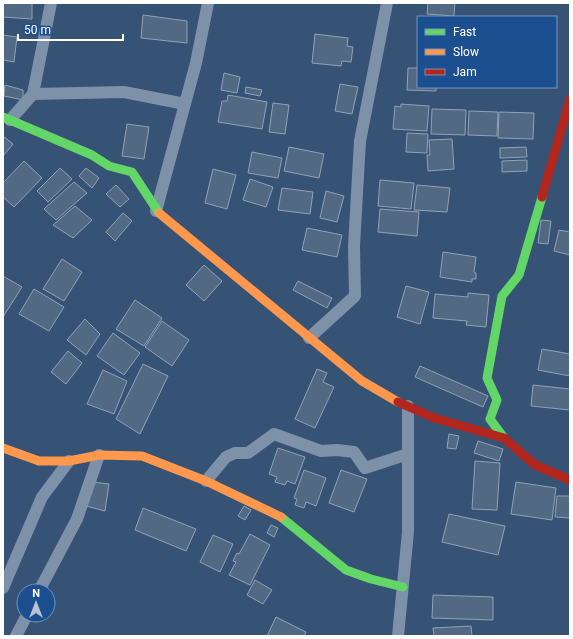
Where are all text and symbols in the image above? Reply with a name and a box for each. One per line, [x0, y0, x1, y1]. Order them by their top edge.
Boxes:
scale bar [18, 16, 123, 42]
legend [417, 16, 557, 88]
text: 50 m [24, 23, 51, 37]
text: Fast [453, 25, 476, 39]
text: Slow [453, 45, 479, 59]
text: Jam [453, 65, 477, 79]
north arrow [16, 583, 56, 623]
text: N [32, 587, 40, 600]

